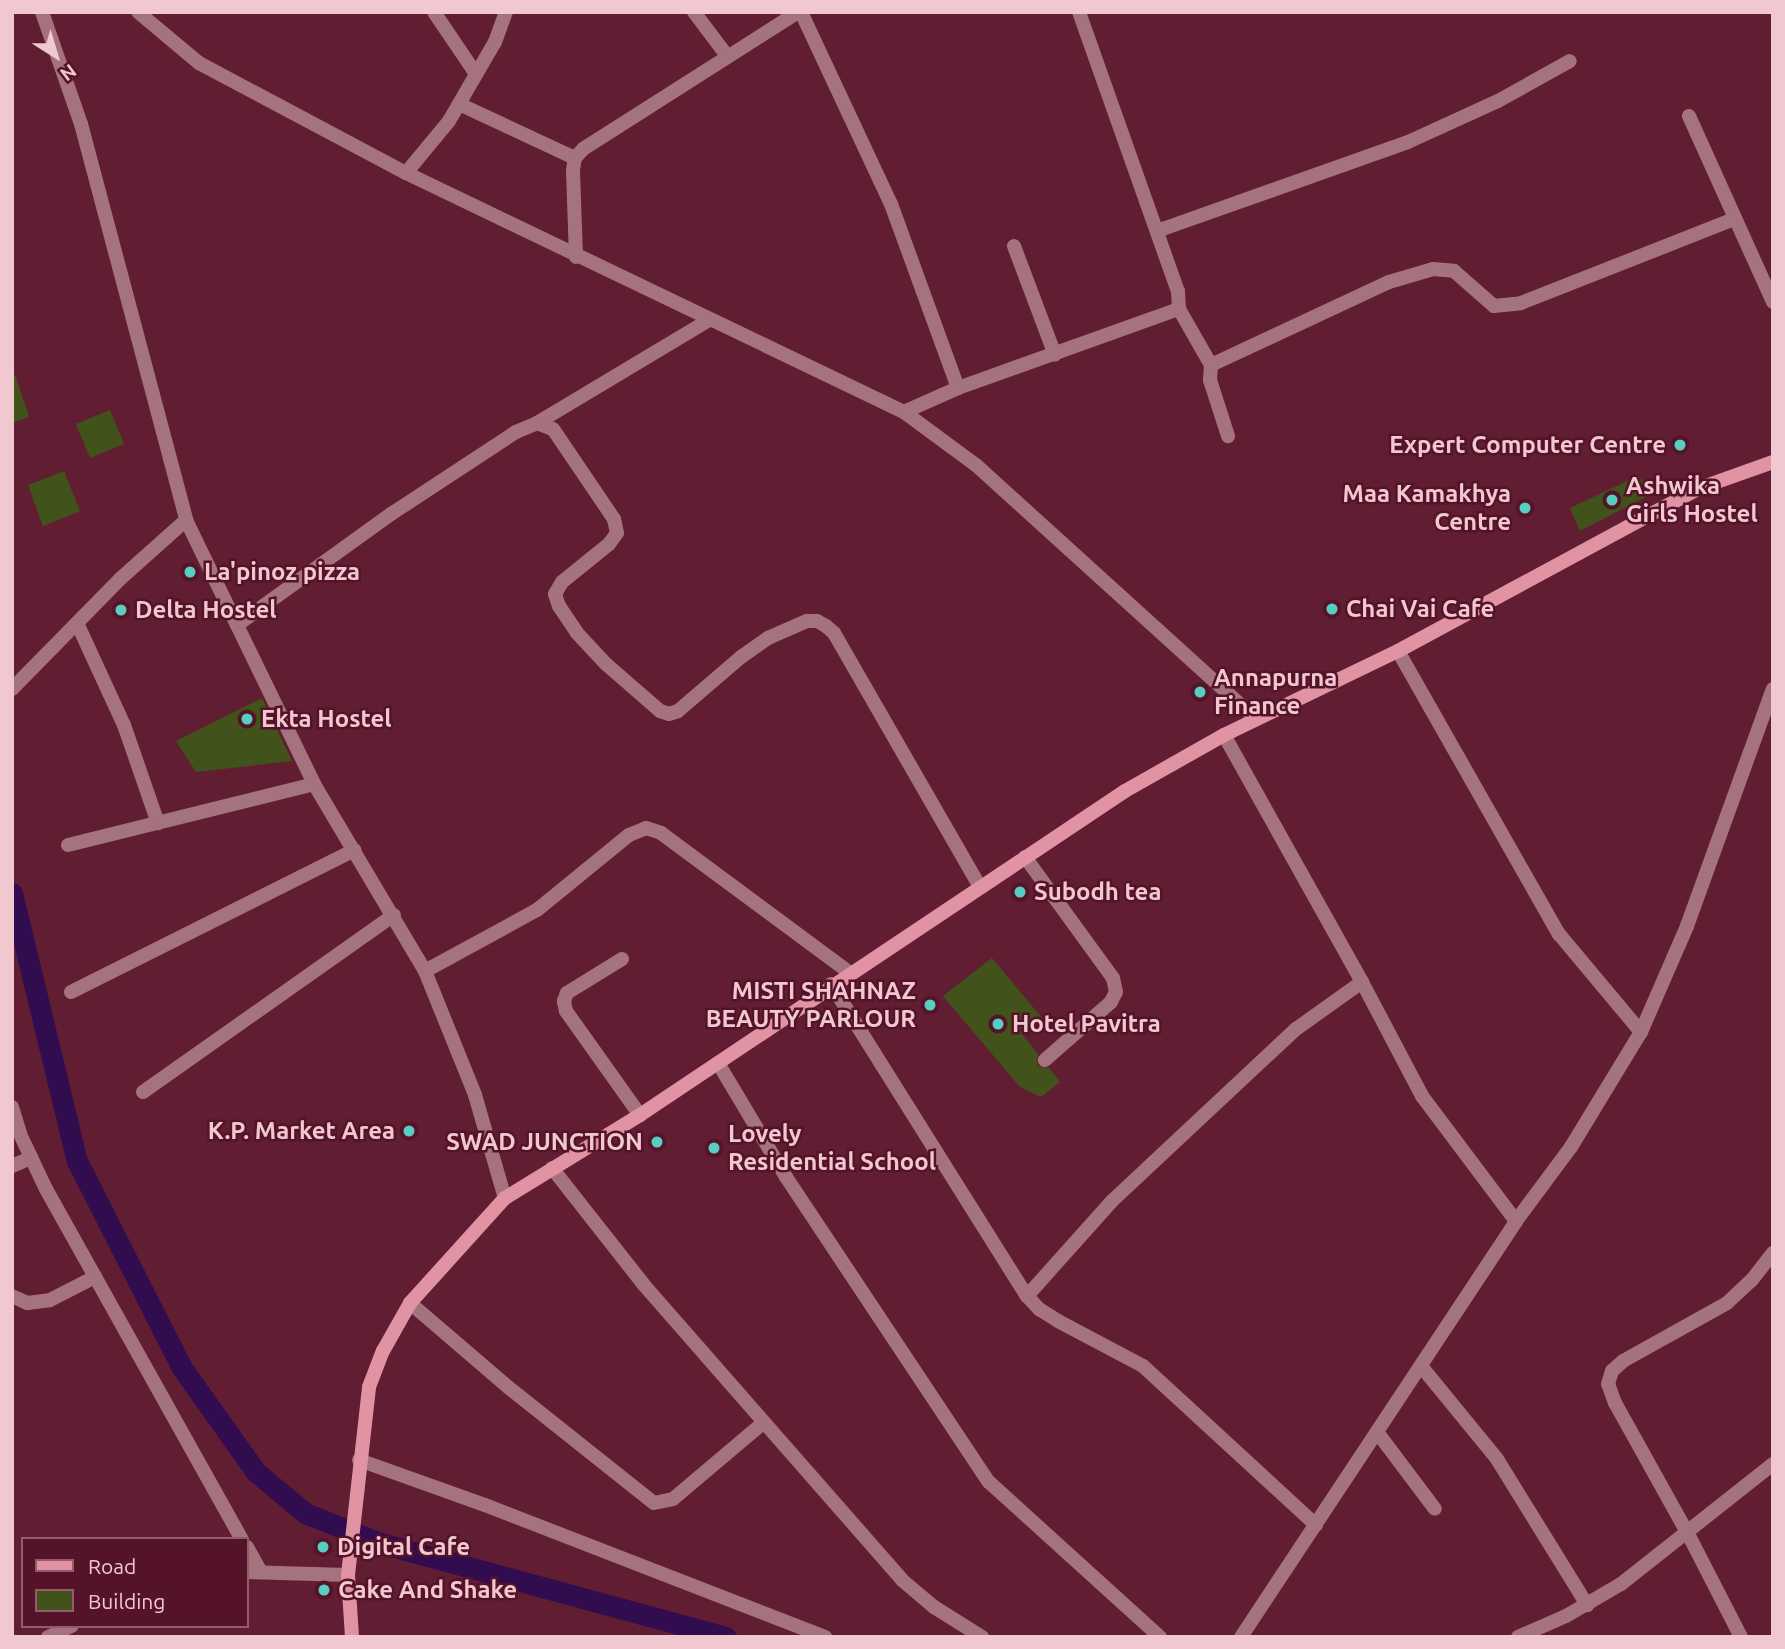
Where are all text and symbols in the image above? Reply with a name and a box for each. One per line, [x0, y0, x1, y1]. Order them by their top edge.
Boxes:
north arrow [21, 21, 91, 91]
text: N [56, 60, 81, 86]
place label: Expert Computer Centre [1389, 431, 1666, 459]
marker: Expert Computer Centre [1672, 437, 1688, 453]
place label: Ashwika Girls Hostel [1626, 472, 1758, 528]
place label: Maa Kamakhya Centre [1343, 480, 1511, 536]
marker: Ashwika Girls Hostel [1604, 492, 1620, 508]
marker: Maa Kamakhya Centre [1517, 500, 1533, 516]
place label: La'pinoz pizza [204, 558, 360, 586]
marker: La'pinoz pizza [182, 564, 198, 580]
place label: Chai Vai Cafe [1346, 595, 1494, 623]
place label: Delta Hostel [135, 596, 277, 624]
marker: Chai Vai Cafe [1324, 601, 1340, 617]
marker: Delta Hostel [113, 602, 129, 618]
place label: Annapurna Finance [1214, 664, 1337, 720]
marker: Annapurna Finance [1192, 684, 1208, 700]
place label: Ekta Hostel [261, 705, 392, 733]
marker: Ekta Hostel [239, 711, 255, 727]
place label: Subodh tea [1034, 878, 1161, 906]
marker: Subodh tea [1012, 884, 1028, 900]
place label: MISTI SHAHNAZ BEAUTY PARLOUR [706, 977, 916, 1033]
marker: MISTI SHAHNAZ BEAUTY PARLOUR [922, 997, 938, 1013]
place label: Hotel Pavitra [1012, 1010, 1161, 1038]
marker: Hotel Pavitra [990, 1016, 1006, 1032]
place label: K.P. Market Area [208, 1117, 395, 1145]
place label: Lovely Residential School [728, 1120, 936, 1176]
marker: K.P. Market Area [401, 1123, 417, 1139]
place label: SWAD JUNCTION [446, 1128, 643, 1156]
marker: SWAD JUNCTION [649, 1134, 665, 1150]
marker: Lovely Residential School [706, 1140, 722, 1156]
place label: Digital Cafe [337, 1533, 470, 1561]
legend [21, 1537, 248, 1628]
marker: Digital Cafe [315, 1539, 331, 1555]
text: Road [88, 1554, 136, 1578]
place label: Cake And Shake [338, 1576, 517, 1604]
marker: Cake And Shake [316, 1582, 332, 1598]
text: Building [88, 1589, 165, 1613]

